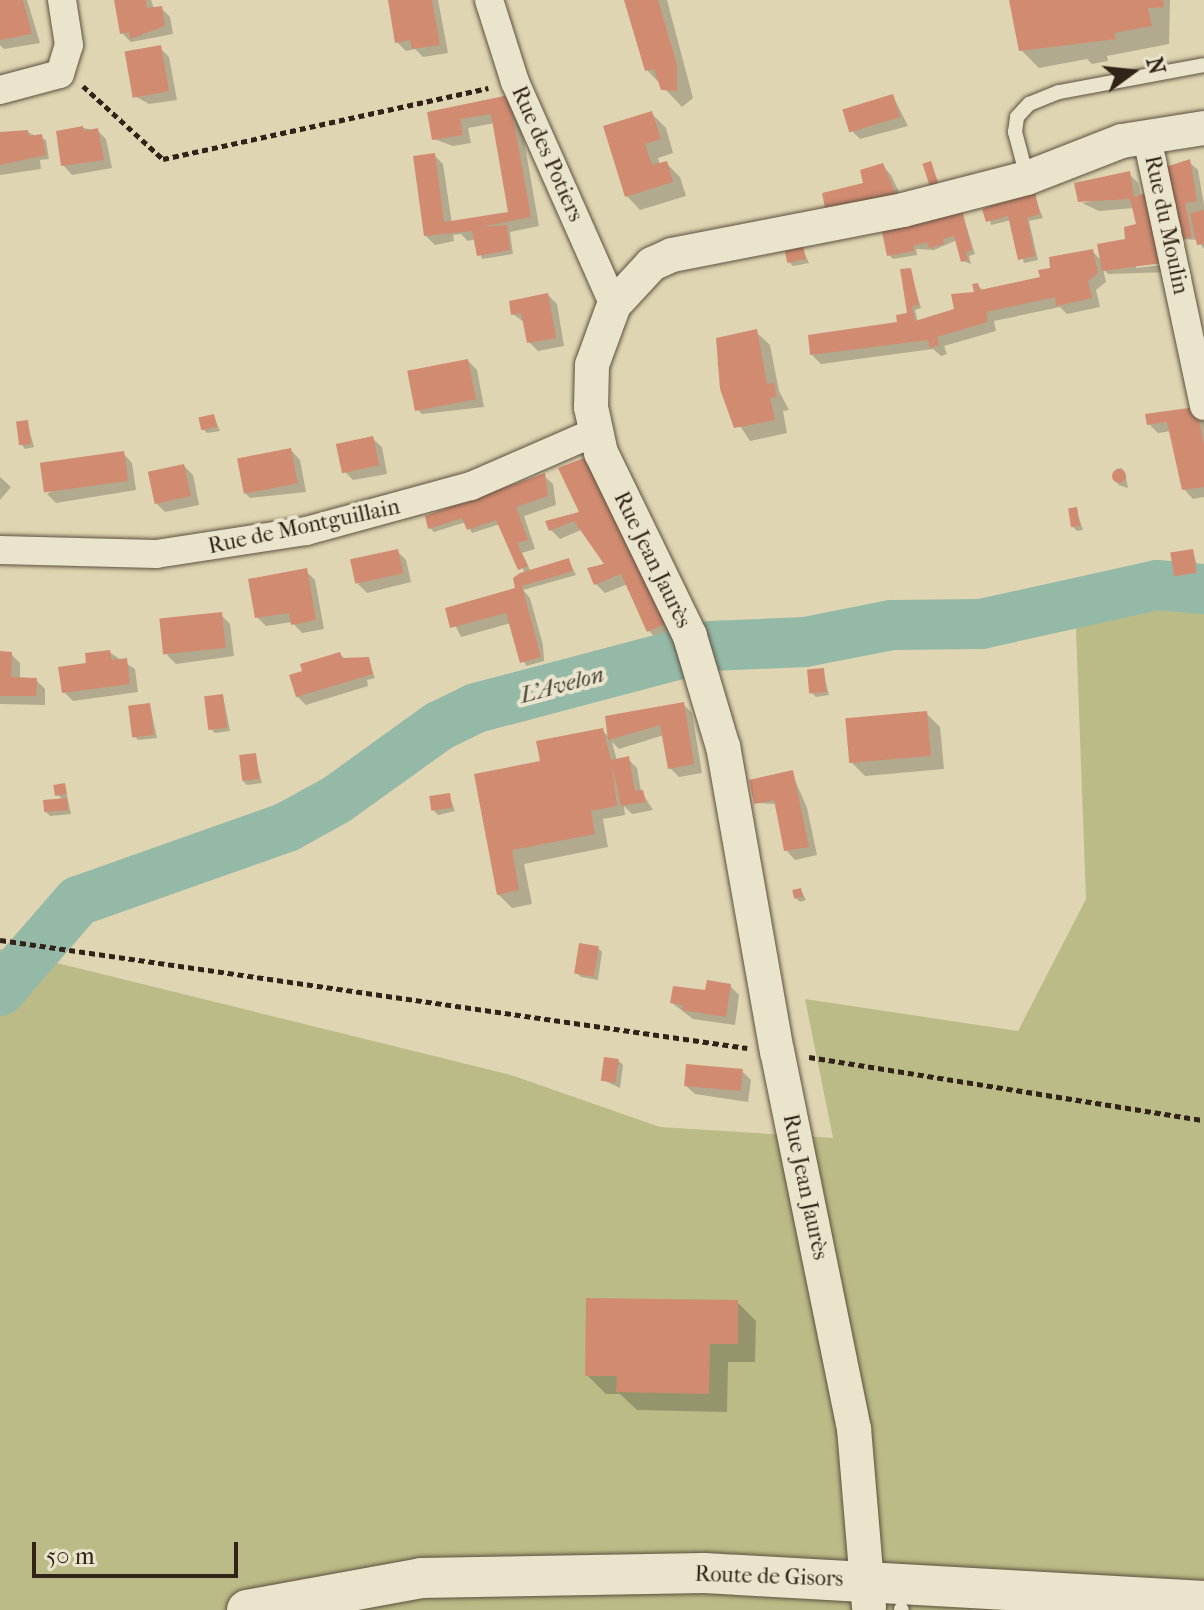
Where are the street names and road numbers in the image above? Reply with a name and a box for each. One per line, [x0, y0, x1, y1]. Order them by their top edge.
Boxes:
street label: Rue des Potiers [505, 82, 589, 226]
street label: Rue du Moulin [1138, 153, 1194, 297]
street label: Rue Jean Jaurès [608, 487, 696, 633]
street label: Rue de Montguillain [206, 494, 402, 560]
street label: Rue Jean Jaurès [777, 1112, 833, 1262]
street label: Route de Gisors [694, 1561, 844, 1593]

